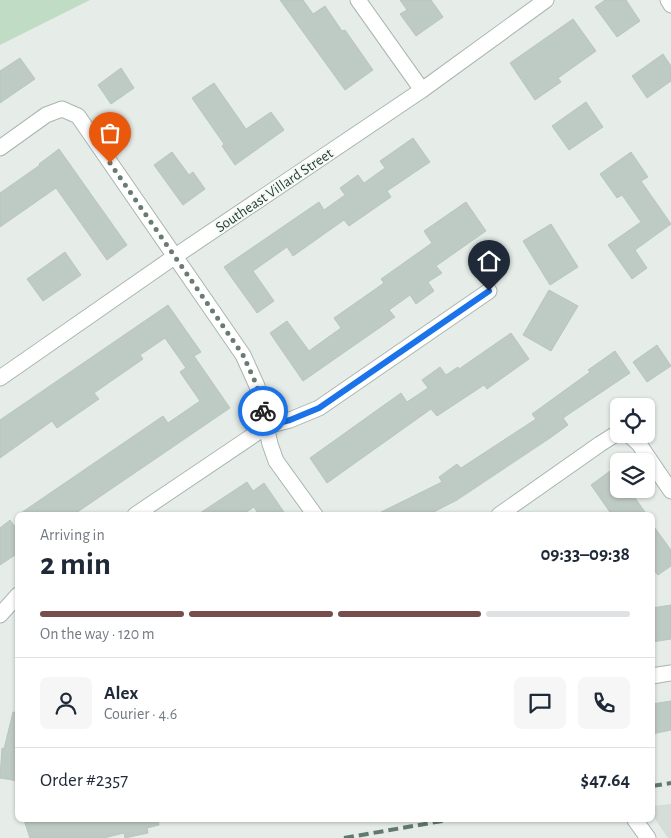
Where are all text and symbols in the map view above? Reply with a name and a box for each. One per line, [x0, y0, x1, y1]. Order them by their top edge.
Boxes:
pin [89, 112, 131, 163]
icon: bag [96, 119, 124, 147]
street label: Southeast Villard Street [213, 146, 336, 235]
pin [468, 240, 510, 291]
icon: home [475, 247, 503, 275]
courier [238, 386, 288, 436]
icon: bike [249, 397, 277, 425]
map controls [610, 398, 655, 498]
button: locate [610, 398, 655, 443]
button: layers [610, 453, 655, 498]
text: Arriving in [40, 527, 105, 543]
text: 09:33–09:38 [540, 545, 630, 564]
text: 2 min [40, 548, 111, 580]
text: On the way · 120 m [40, 626, 155, 642]
button: person [40, 677, 92, 729]
button: chat [514, 677, 566, 729]
button: phone [578, 677, 630, 729]
text: Alex [104, 684, 138, 703]
text: Courier · 4.6 [104, 706, 177, 722]
text: Order #2357 [40, 771, 128, 790]
text: $47.64 [581, 771, 630, 790]

